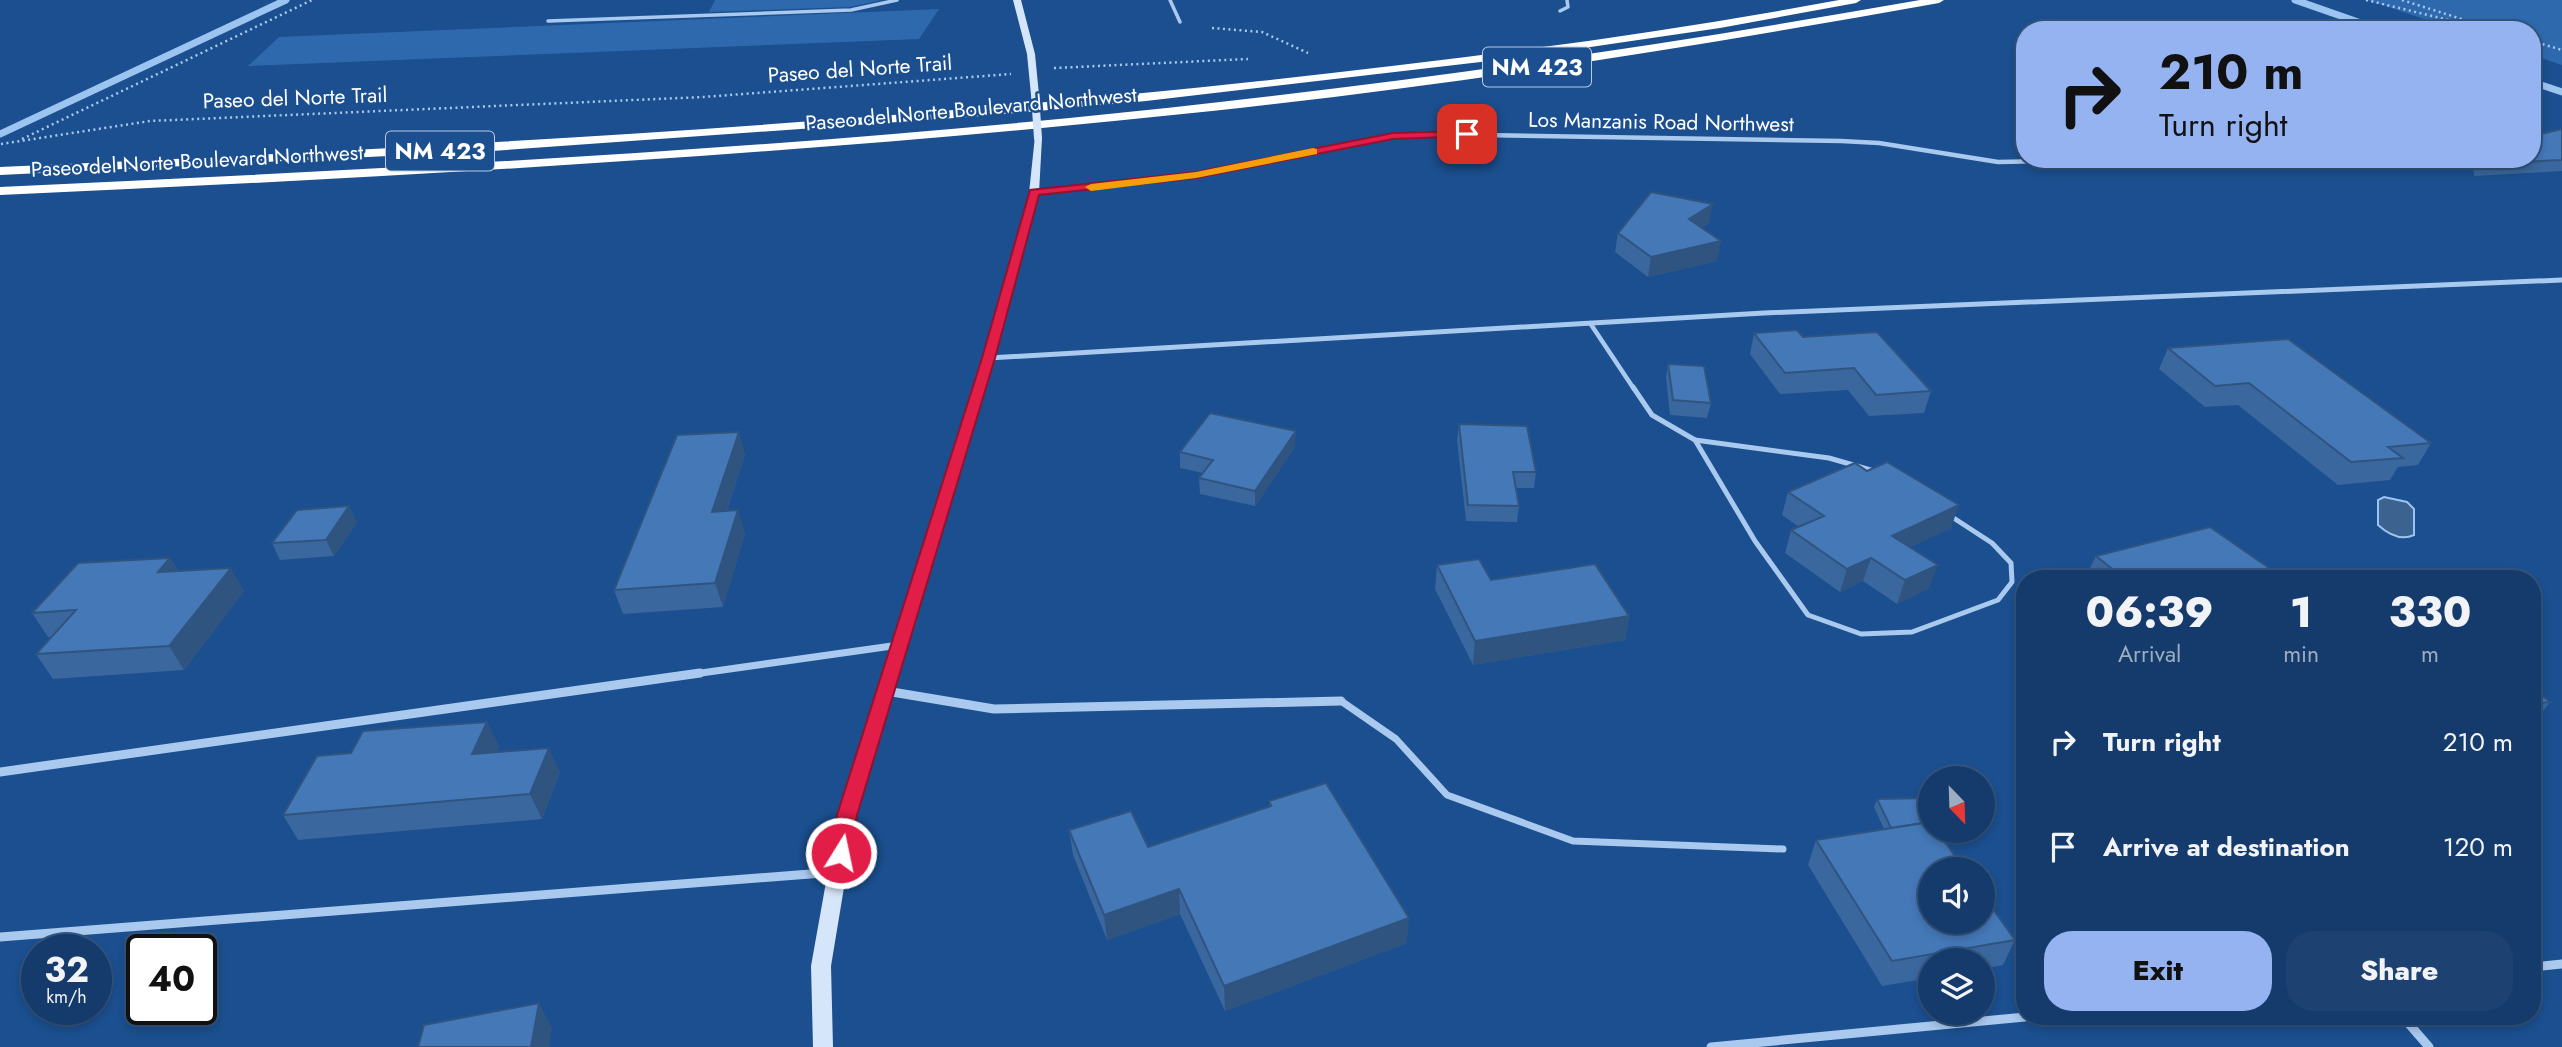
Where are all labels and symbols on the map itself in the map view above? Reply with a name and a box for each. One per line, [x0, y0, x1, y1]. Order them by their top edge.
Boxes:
street label: Paseo del Norte Trail [767, 48, 953, 90]
road number: NM 423 [1483, 48, 1591, 86]
street label: Paseo del Norte Trail [202, 80, 388, 116]
street label: Paseo del Norte Boulevard Northwest [804, 80, 1138, 138]
pin [1437, 104, 1497, 164]
street label: Los Manzanis Road Northwest [1528, 105, 1794, 139]
road number: NM 423 [386, 132, 494, 170]
street label: Paseo del Norte Boulevard Northwest [30, 137, 364, 185]
north arrow [1918, 766, 1995, 844]
position arrow [804, 816, 878, 890]
speed limit sign: 40 [126, 934, 217, 1025]

